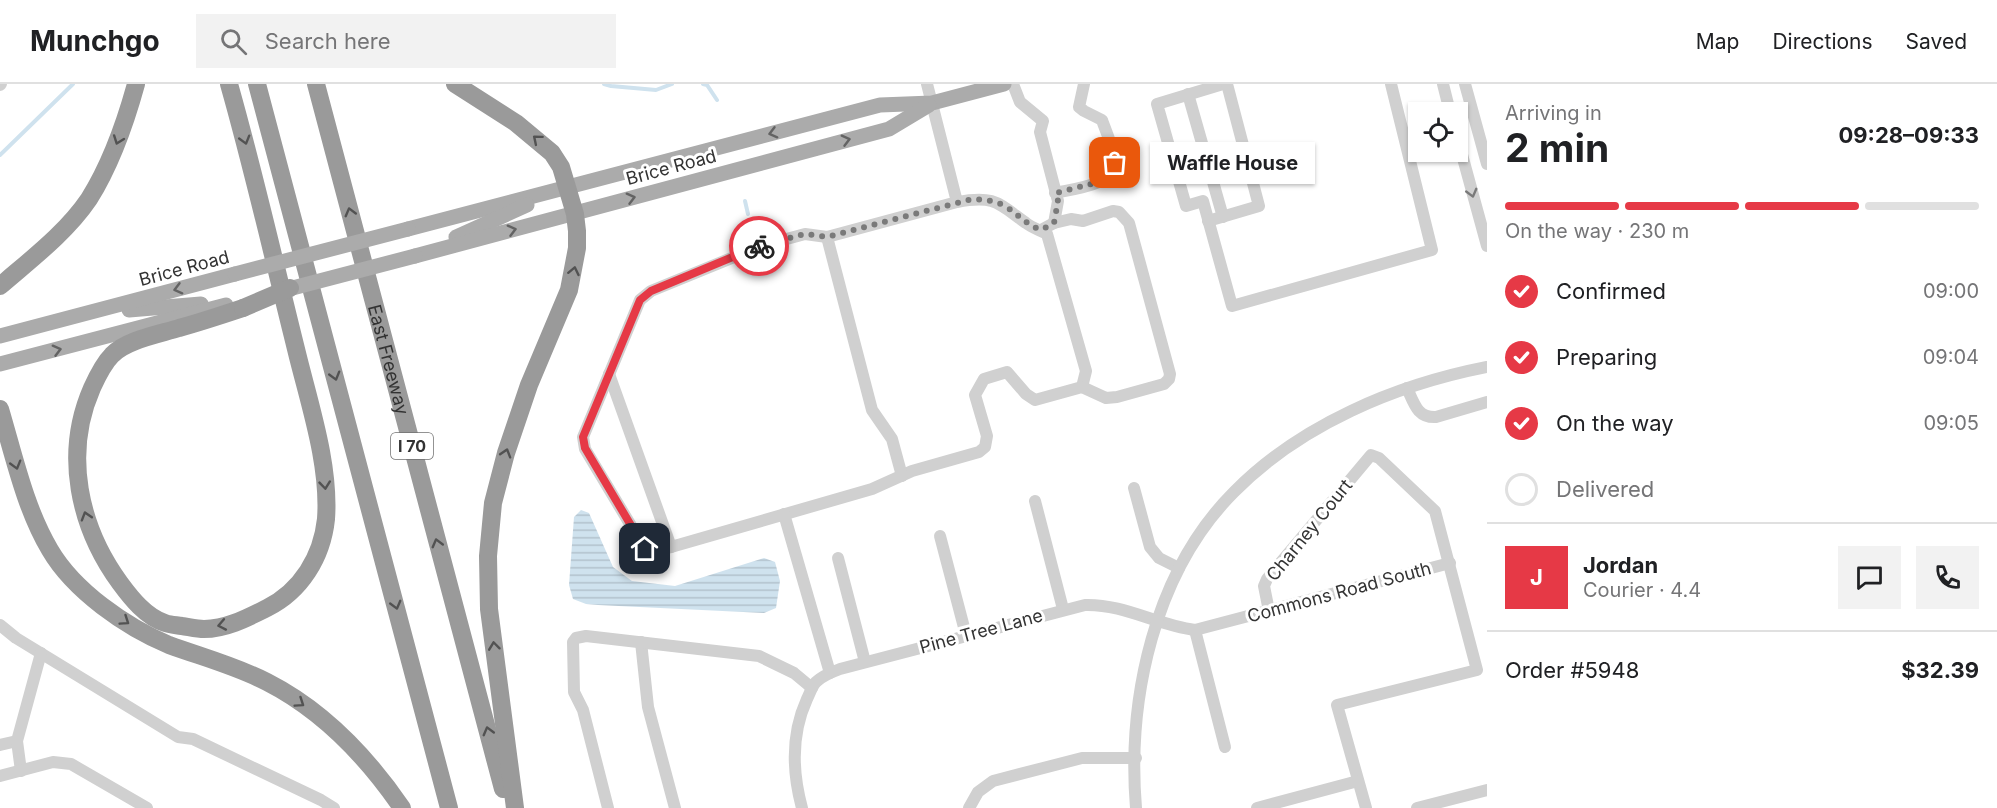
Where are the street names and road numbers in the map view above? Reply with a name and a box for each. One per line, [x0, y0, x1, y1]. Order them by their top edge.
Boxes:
street label: Brice Road [624, 145, 718, 189]
street label: Brice Road [137, 246, 231, 290]
street label: East Freeway [364, 302, 414, 417]
road number: I 70 [391, 433, 433, 459]
street label: Charney Court [1262, 475, 1356, 585]
street label: Commons Road South [1245, 557, 1433, 627]
street label: Pine Tree Lane [917, 604, 1045, 658]

